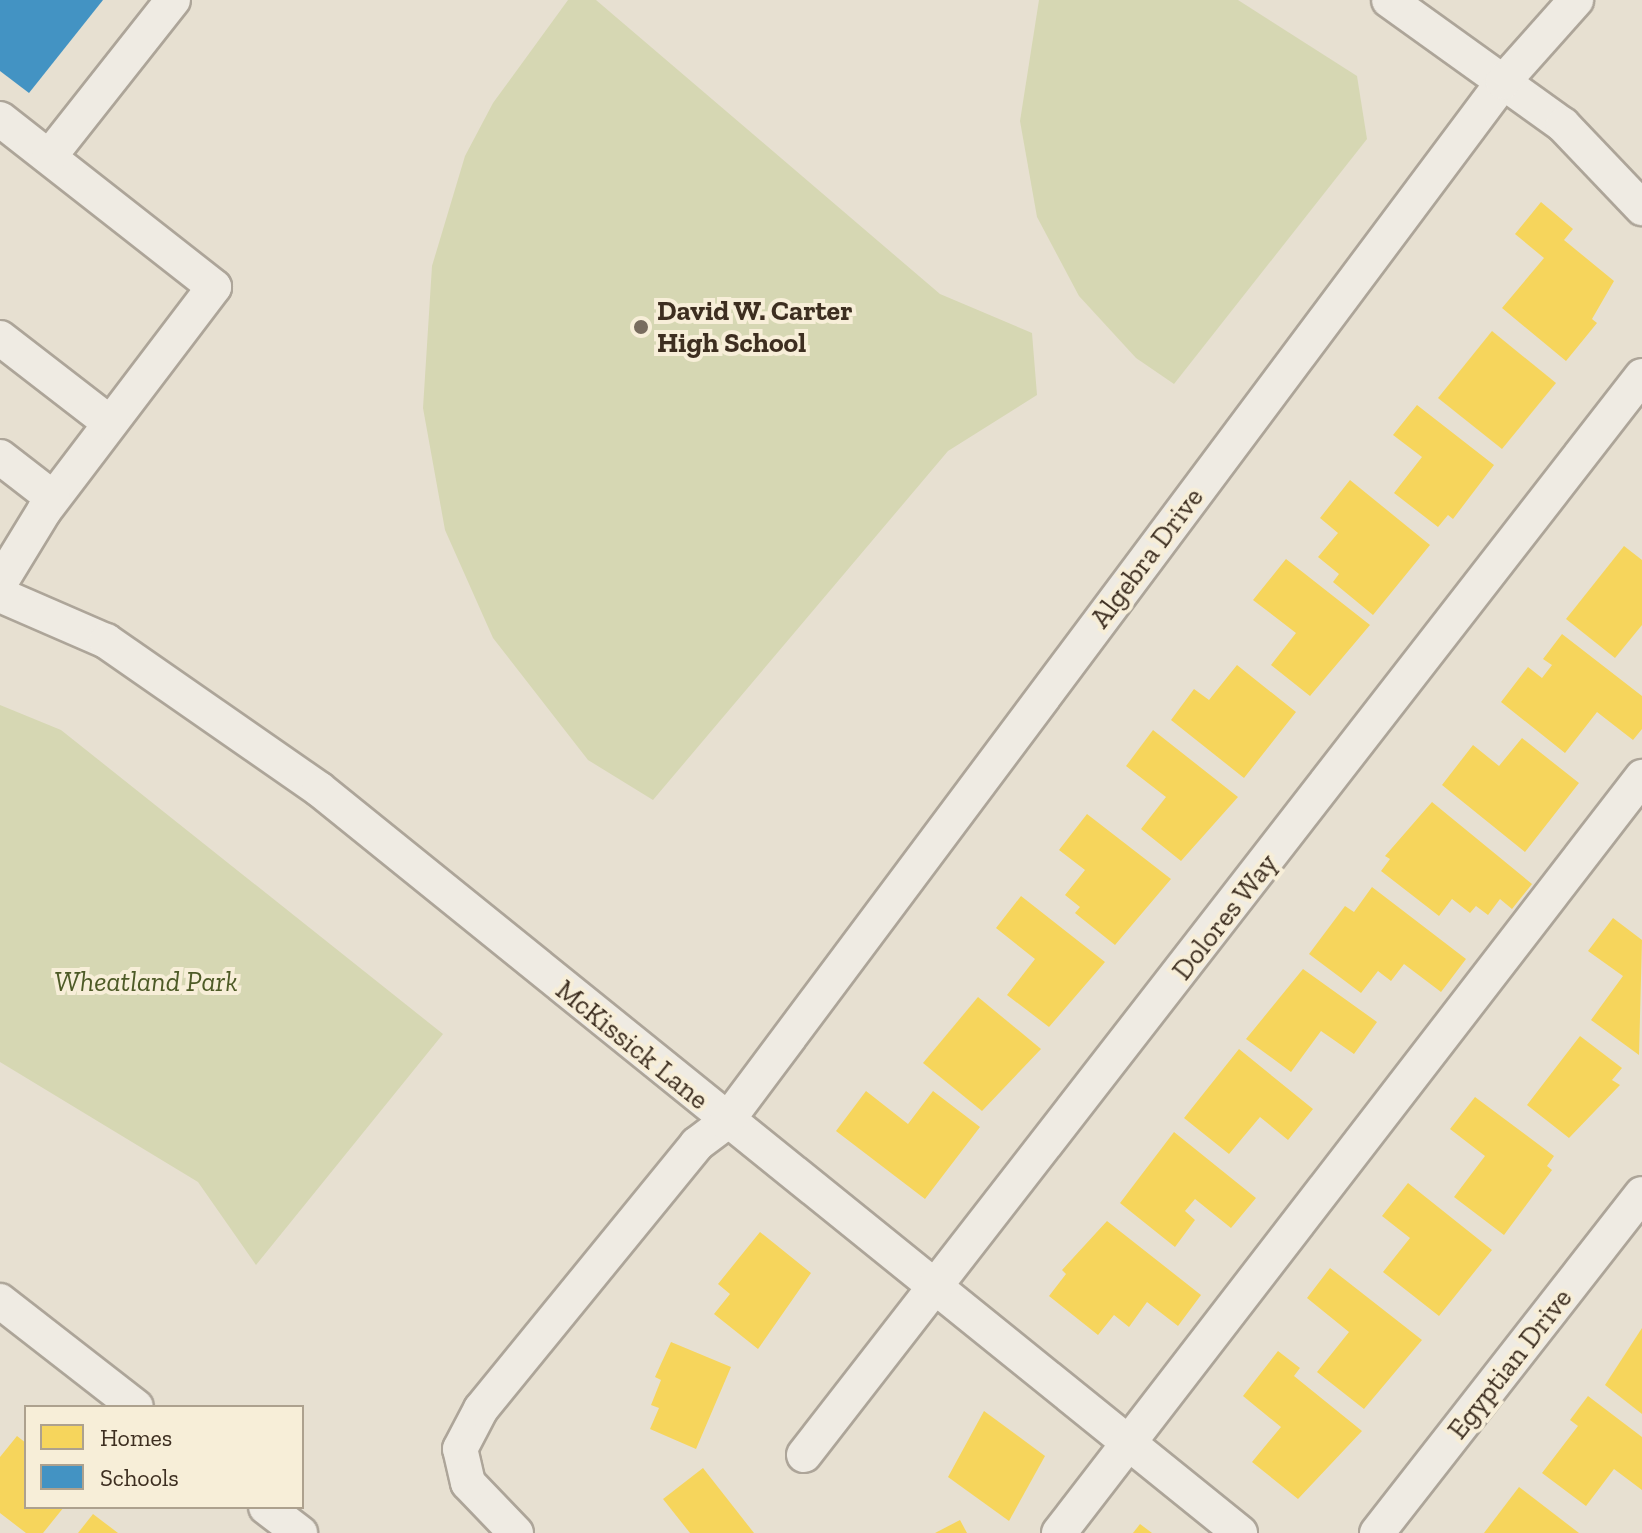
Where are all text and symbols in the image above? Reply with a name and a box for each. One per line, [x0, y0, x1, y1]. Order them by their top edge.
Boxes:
place label: David W. Carter High School [657, 294, 853, 360]
marker: David W. Carter High School [632, 318, 650, 336]
street label: Algebra Drive [1083, 481, 1211, 635]
street label: Dolores Way [1165, 847, 1285, 987]
park label: Wheatland Park [54, 965, 238, 999]
street label: McKissick Lane [549, 973, 715, 1117]
street label: Egyptian Drive [1441, 1282, 1579, 1446]
legend [24, 1405, 304, 1509]
text: Homes [100, 1423, 172, 1452]
text: Schools [100, 1463, 179, 1492]

